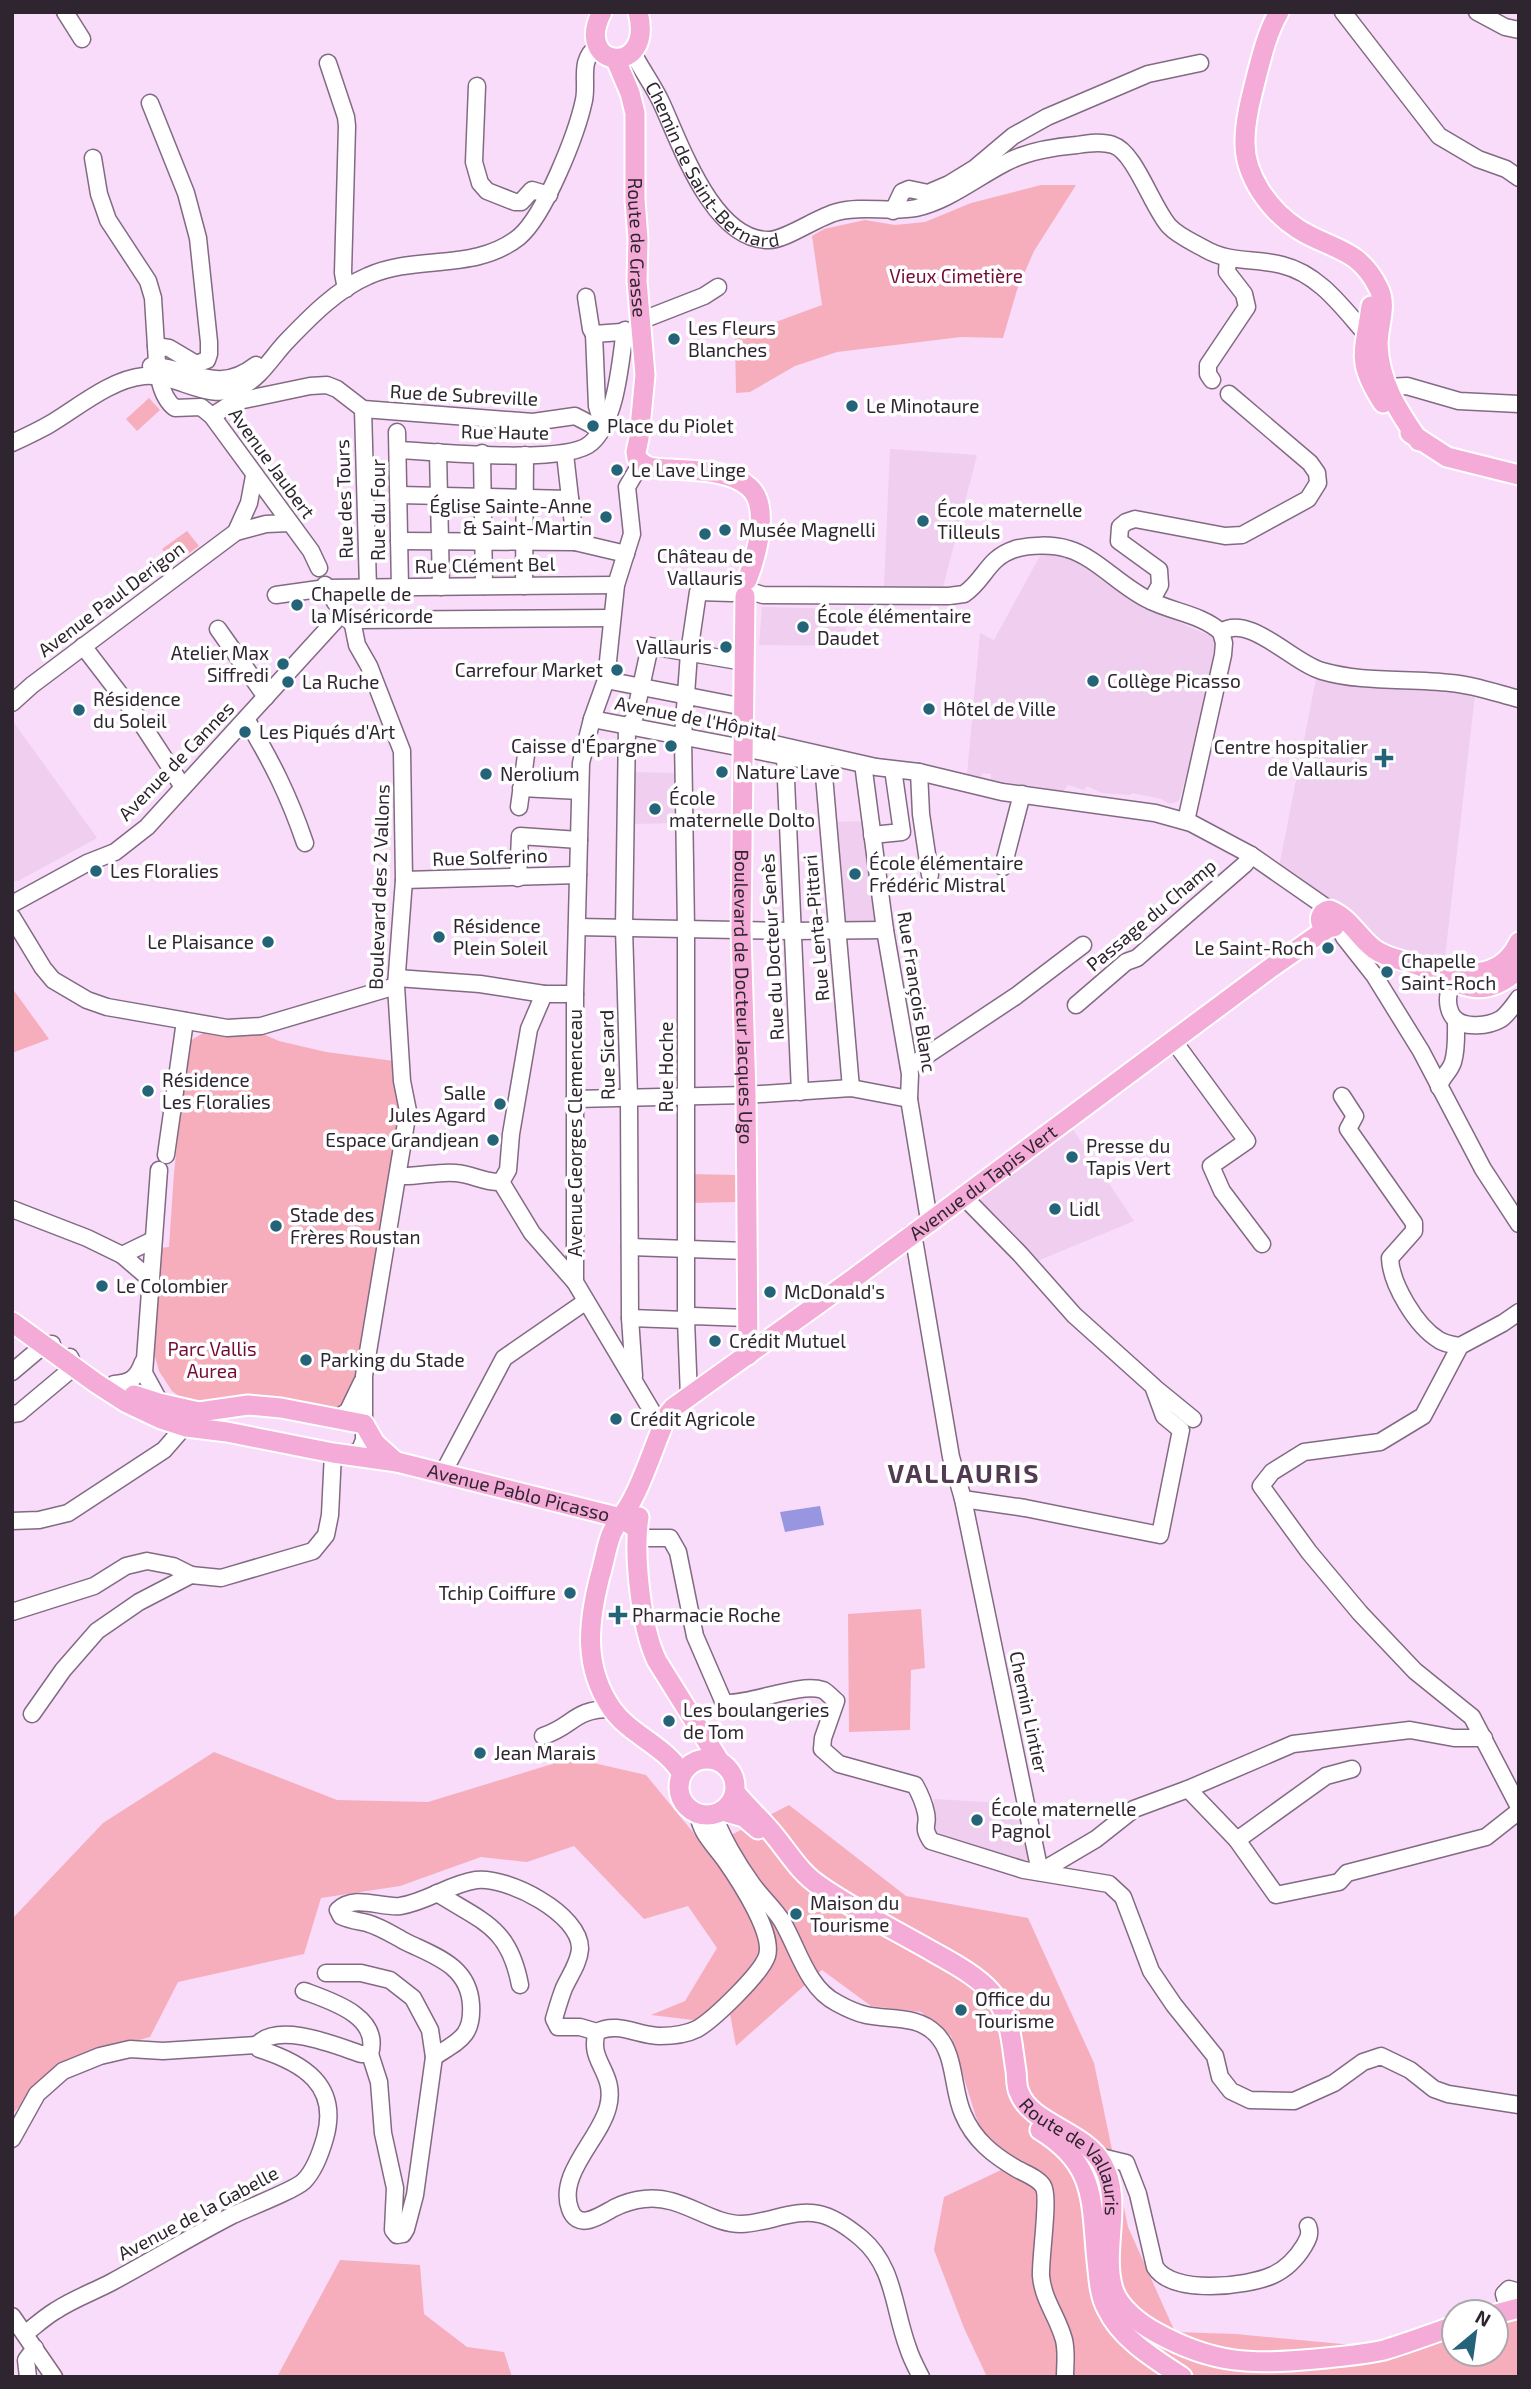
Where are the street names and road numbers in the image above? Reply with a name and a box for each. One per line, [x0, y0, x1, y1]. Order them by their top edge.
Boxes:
street label: Chemin de Saint-Bernard [641, 77, 781, 251]
street label: Route de Grasse [624, 178, 652, 318]
street label: Rue de Subreville [389, 379, 539, 410]
street label: Avenue Jaubert [225, 403, 320, 523]
street label: Rue Haute [461, 419, 549, 444]
street label: Rue des Tours [330, 439, 357, 559]
street label: Rue du Four [366, 459, 389, 561]
street label: Avenue Paul Derigon [33, 536, 188, 661]
street label: Rue Clément Bel [414, 552, 556, 577]
street label: Avenue de l'Hôpital [613, 690, 780, 745]
street label: Avenue de Cannes [113, 696, 238, 825]
street label: Boulevard des 2 Vallons [363, 784, 394, 990]
street label: Rue Solferino [432, 843, 548, 870]
street label: Boulevard de Docteur Jacques Ugo [730, 849, 758, 1145]
street label: Rue du Docteur Senès [755, 853, 788, 1041]
street label: Rue Lenta-Pittari [798, 854, 833, 1002]
street label: Passage du Champ [1081, 854, 1220, 976]
street label: Rue François Blanc [892, 910, 942, 1074]
street label: Avenue Georges Clemenceau [563, 1009, 586, 1257]
street label: Rue Sicard [594, 1010, 619, 1100]
street label: Rue Hoche [654, 1021, 677, 1113]
street label: Avenue du Tapis Vert [904, 1119, 1061, 1244]
street label: Avenue Pablo Picasso [425, 1458, 612, 1526]
street label: Chemin Lintier [1005, 1649, 1054, 1775]
street label: Route de Vallauris [1015, 2093, 1124, 2216]
street label: Avenue de la Gabelle [114, 2161, 282, 2265]

